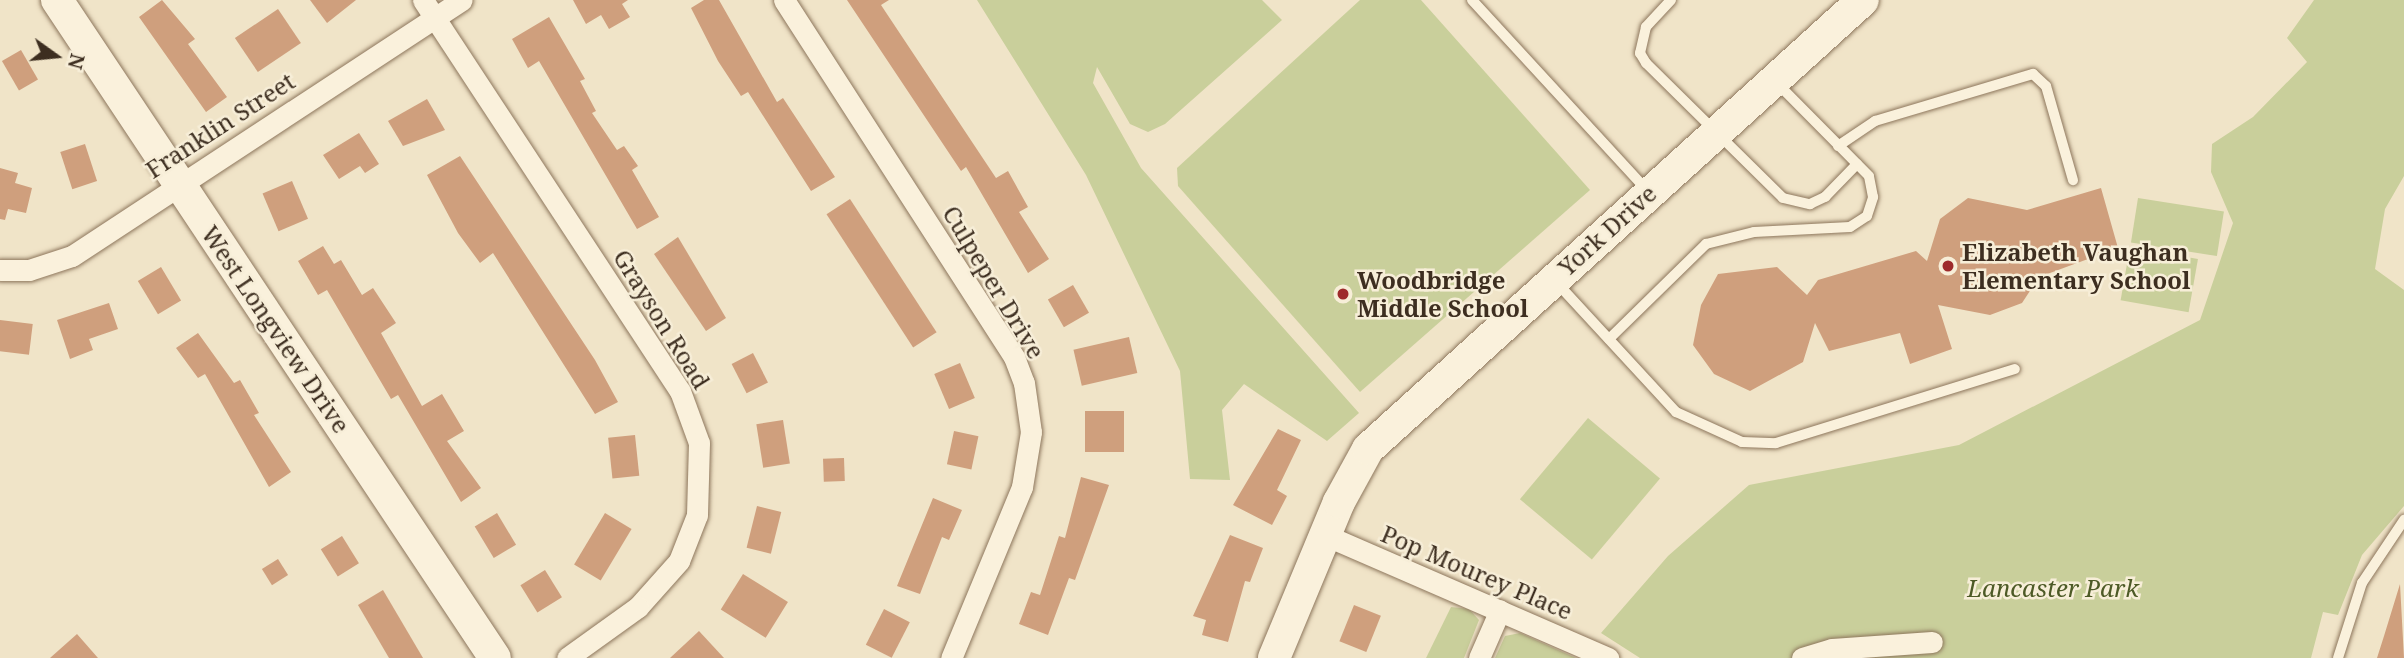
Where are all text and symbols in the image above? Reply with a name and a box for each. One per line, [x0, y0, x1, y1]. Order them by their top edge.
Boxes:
north arrow [21, 21, 91, 91]
text: N [62, 51, 91, 72]
street label: Franklin Street [140, 66, 300, 184]
street label: York Drive [1552, 179, 1662, 281]
street label: Culpeper Drive [937, 200, 1051, 364]
street label: West Longview Drive [196, 220, 356, 438]
place label: Elizabeth Vaughan Elementary School [1962, 238, 2191, 294]
street label: Grayson Road [608, 244, 716, 394]
marker: Elizabeth Vaughan Elementary School [1940, 258, 1956, 274]
place label: Woodbridge Middle School [1357, 266, 1528, 322]
marker: Woodbridge Middle School [1335, 286, 1351, 302]
street label: Pop Mourey Place [1377, 519, 1577, 625]
park label: Lancaster Park [1967, 574, 2139, 602]

